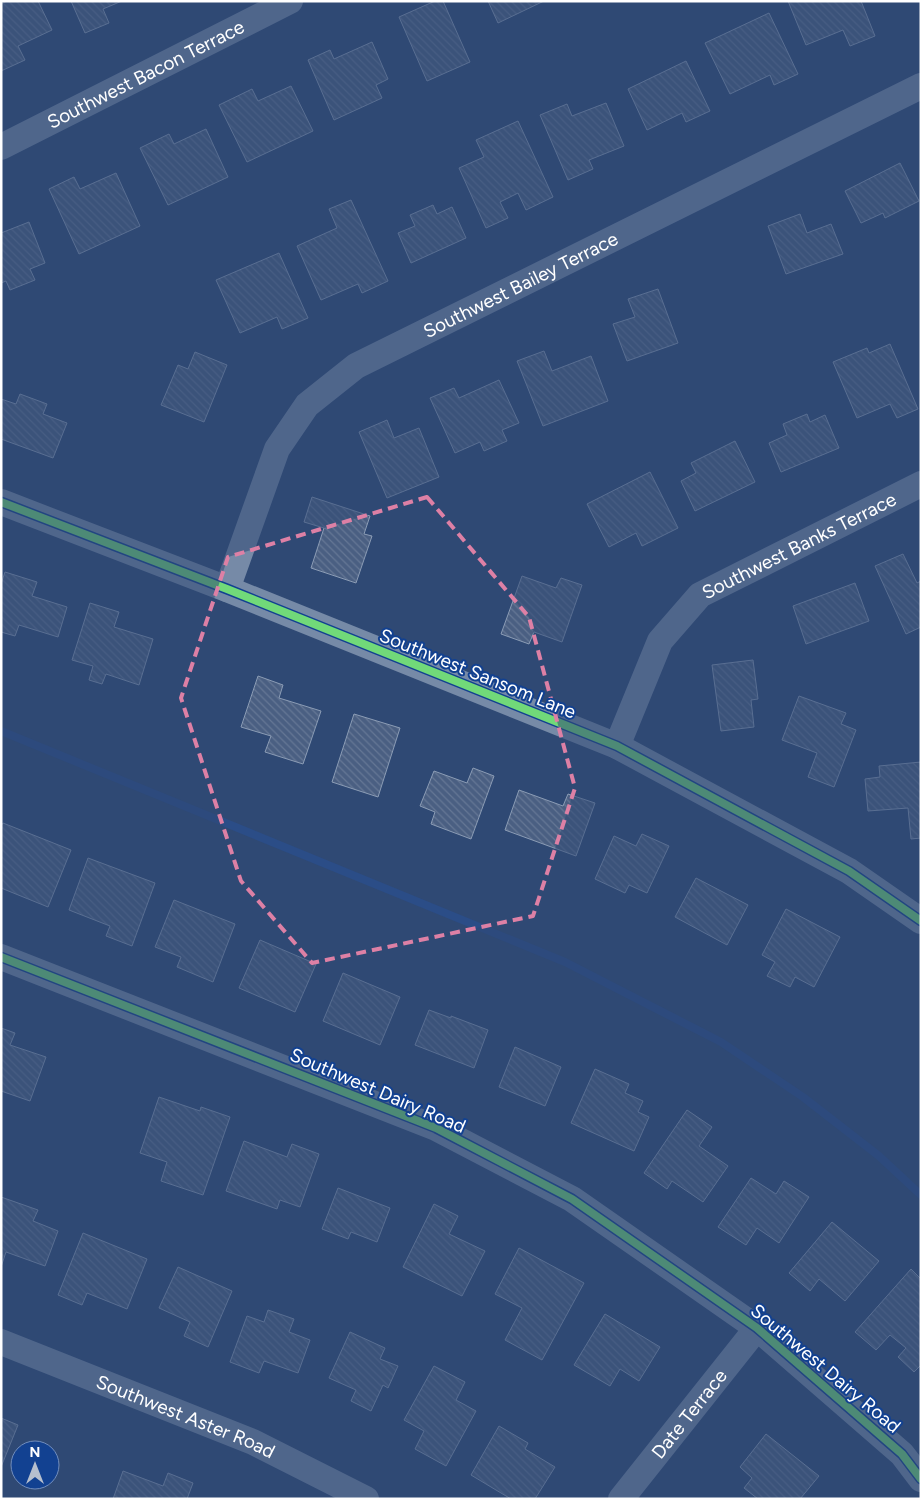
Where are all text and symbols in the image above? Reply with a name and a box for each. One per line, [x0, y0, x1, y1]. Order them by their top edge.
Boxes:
street label: Southwest Bacon Terrace [43, 15, 248, 134]
street label: Southwest Bailey Terrace [419, 227, 622, 343]
street label: Southwest Banks Terrace [698, 487, 900, 604]
street label: Southwest Sansom Lane [376, 623, 579, 723]
street label: Southwest Dairy Road [286, 1043, 469, 1138]
street label: Southwest Dairy Road [746, 1299, 905, 1438]
street label: Date Terrace [647, 1365, 732, 1463]
street label: Southwest Aster Road [93, 1370, 279, 1463]
north arrow [10, 1440, 60, 1490]
text: N [30, 1444, 40, 1461]

